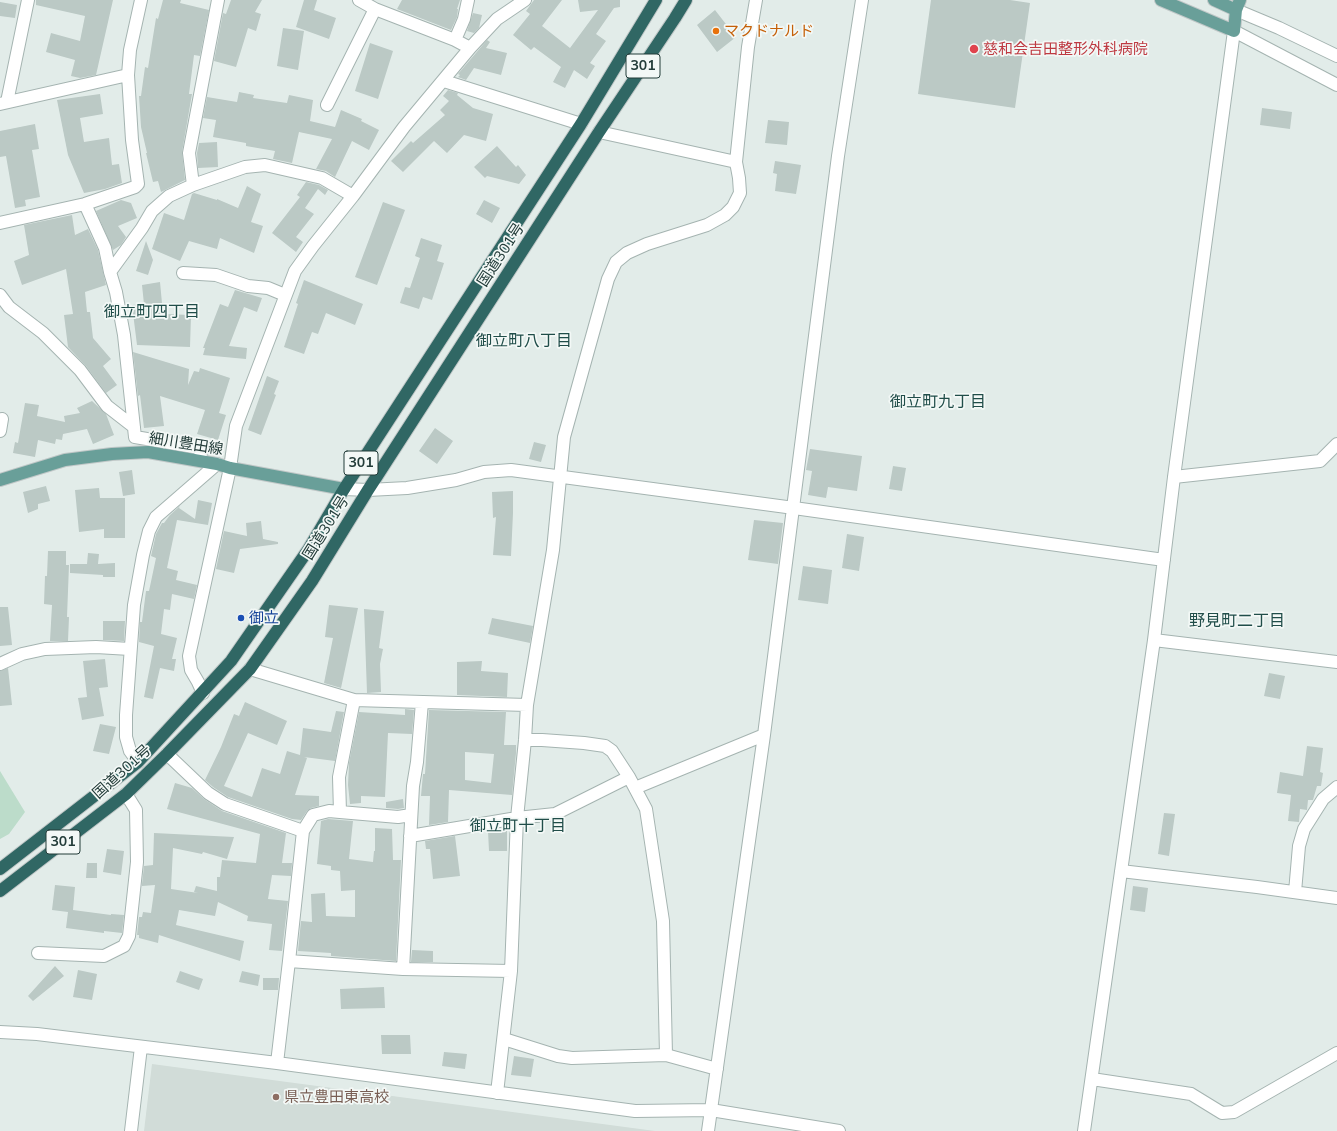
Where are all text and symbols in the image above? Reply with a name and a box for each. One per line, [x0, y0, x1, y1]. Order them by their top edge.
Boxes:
place label: マクドナルド [724, 22, 814, 40]
marker: マクドナルド [711, 26, 721, 36]
place label: 慈和会吉田整形外科病院 [983, 40, 1148, 58]
marker: 慈和会吉田整形外科病院 [968, 43, 980, 55]
road number: 301 [626, 54, 660, 78]
street label: 国道301号 [474, 220, 528, 290]
district label: 御立町四丁目 [104, 302, 200, 322]
district label: 御立町八丁目 [476, 331, 572, 351]
district label: 御立町九丁目 [890, 392, 986, 412]
street label: 細川豊田線 [148, 429, 224, 459]
road number: 301 [344, 451, 378, 475]
street label: 国道301号 [299, 493, 353, 563]
place label: 御立 [249, 609, 279, 627]
district label: 野見町二丁目 [1189, 611, 1285, 631]
marker: 御立 [236, 613, 246, 623]
street label: 国道301号 [89, 741, 155, 803]
district label: 御立町十丁目 [470, 816, 566, 836]
road number: 301 [46, 830, 80, 854]
place label: 県立豊田東高校 [284, 1088, 389, 1106]
marker: 県立豊田東高校 [271, 1092, 281, 1102]

